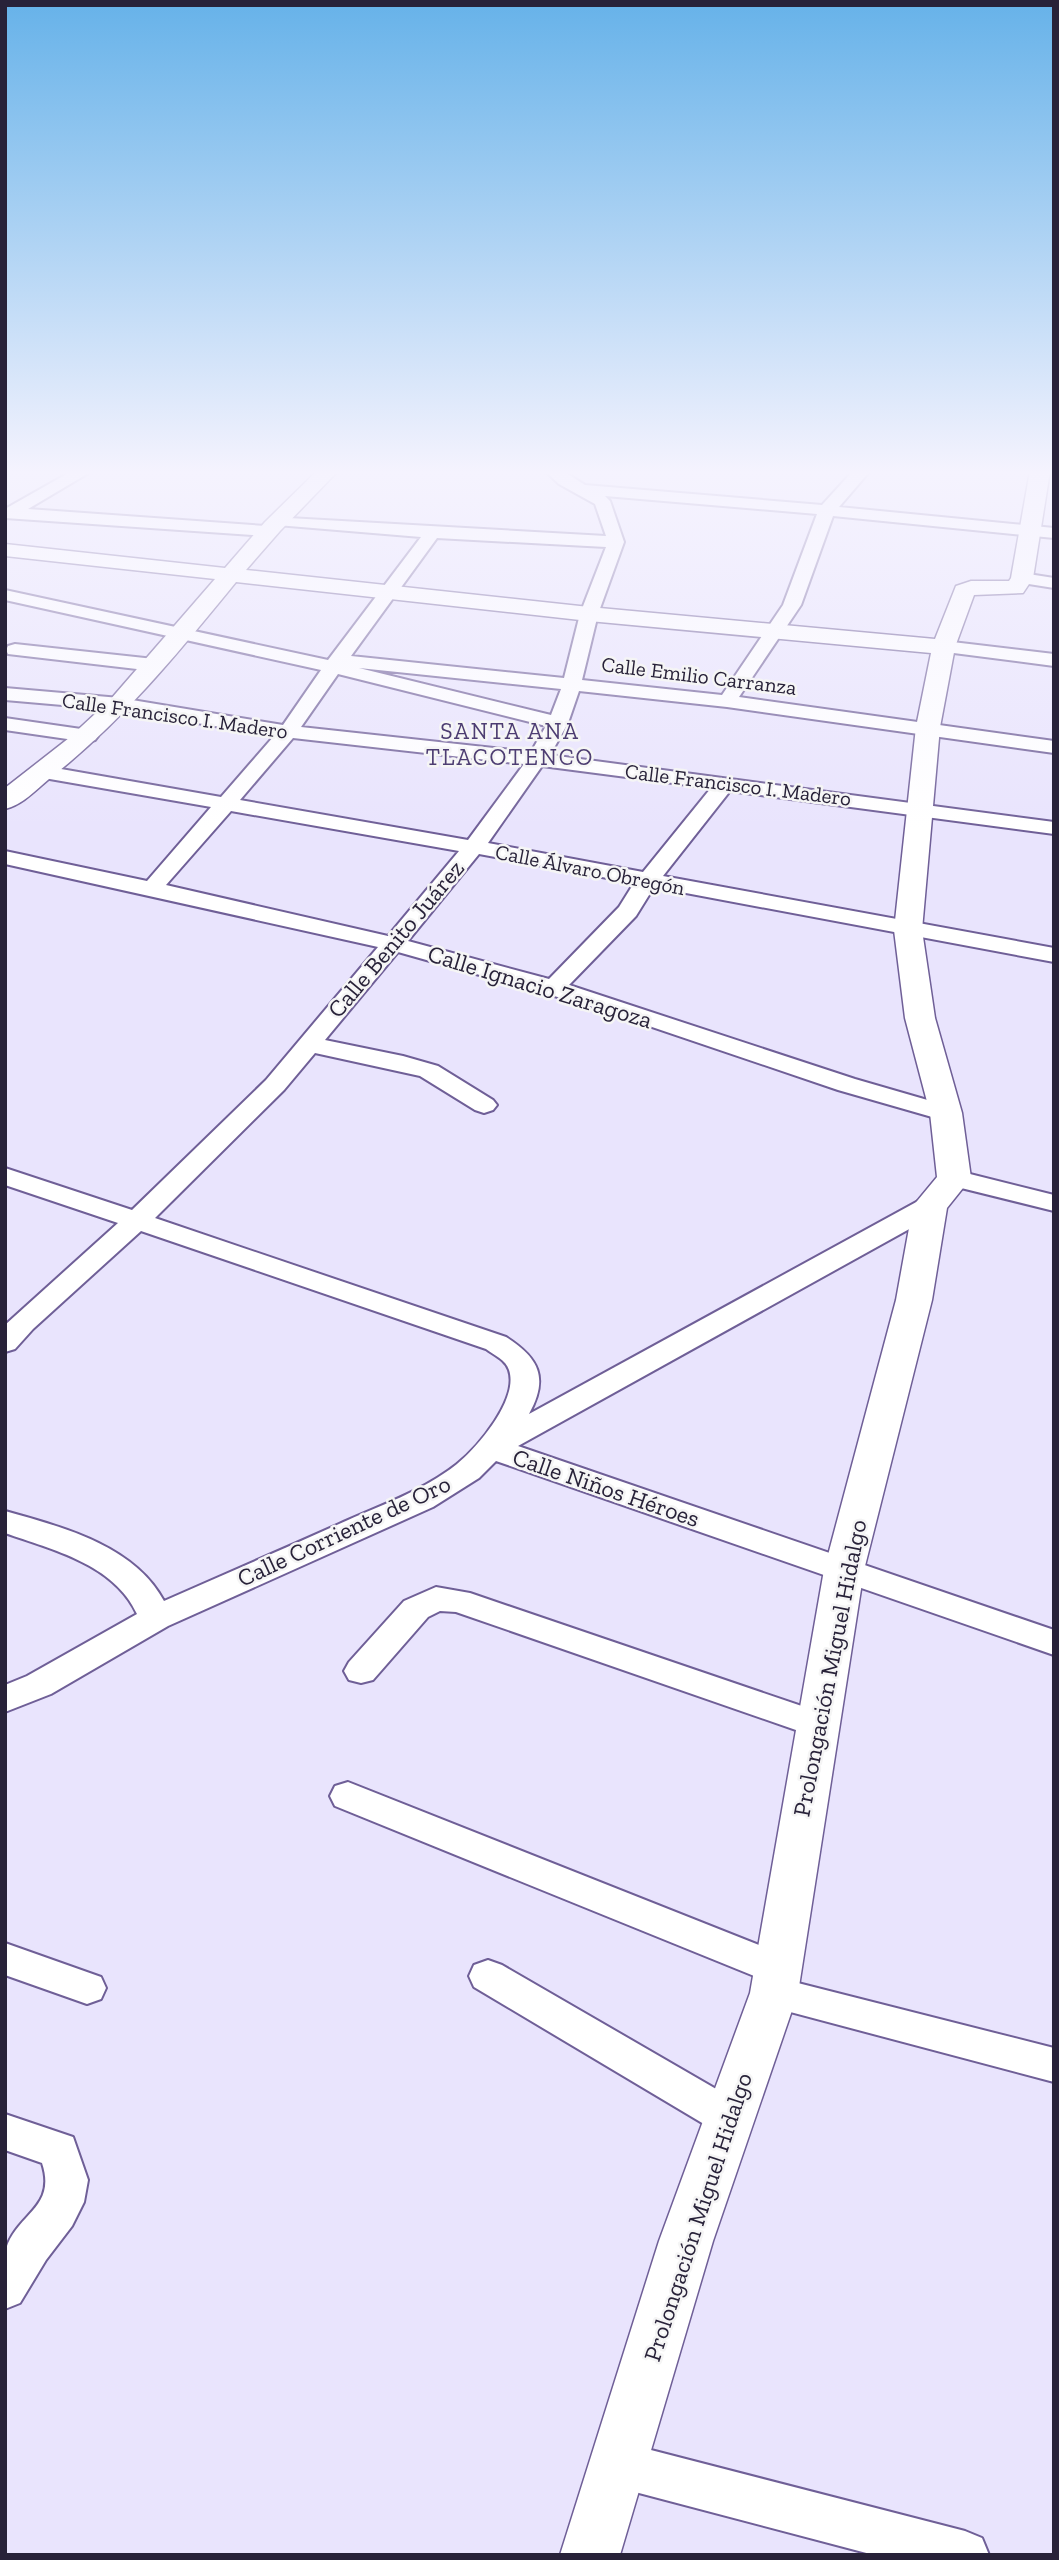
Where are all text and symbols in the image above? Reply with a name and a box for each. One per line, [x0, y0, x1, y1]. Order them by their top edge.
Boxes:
street label: Calle Emilio Carranza [600, 651, 798, 700]
street label: Calle Francisco I. Madero [61, 687, 290, 744]
district label: SANTA ANA TLACOTENCO [426, 717, 594, 771]
street label: Calle Francisco I. Madero [624, 758, 853, 811]
street label: Calle Álvaro Obregón [493, 839, 687, 900]
street label: Calle Benito Juárez [321, 854, 470, 1023]
street label: Calle Ignacio Zaragoza [424, 939, 656, 1035]
street label: Calle Niños Héroes [509, 1442, 703, 1533]
street label: Calle Corriente de Oro [233, 1468, 455, 1593]
street label: Prolongación Miguel Hidalgo [786, 1517, 873, 1819]
street label: Prolongación Miguel Hidalgo [637, 2069, 758, 2365]

